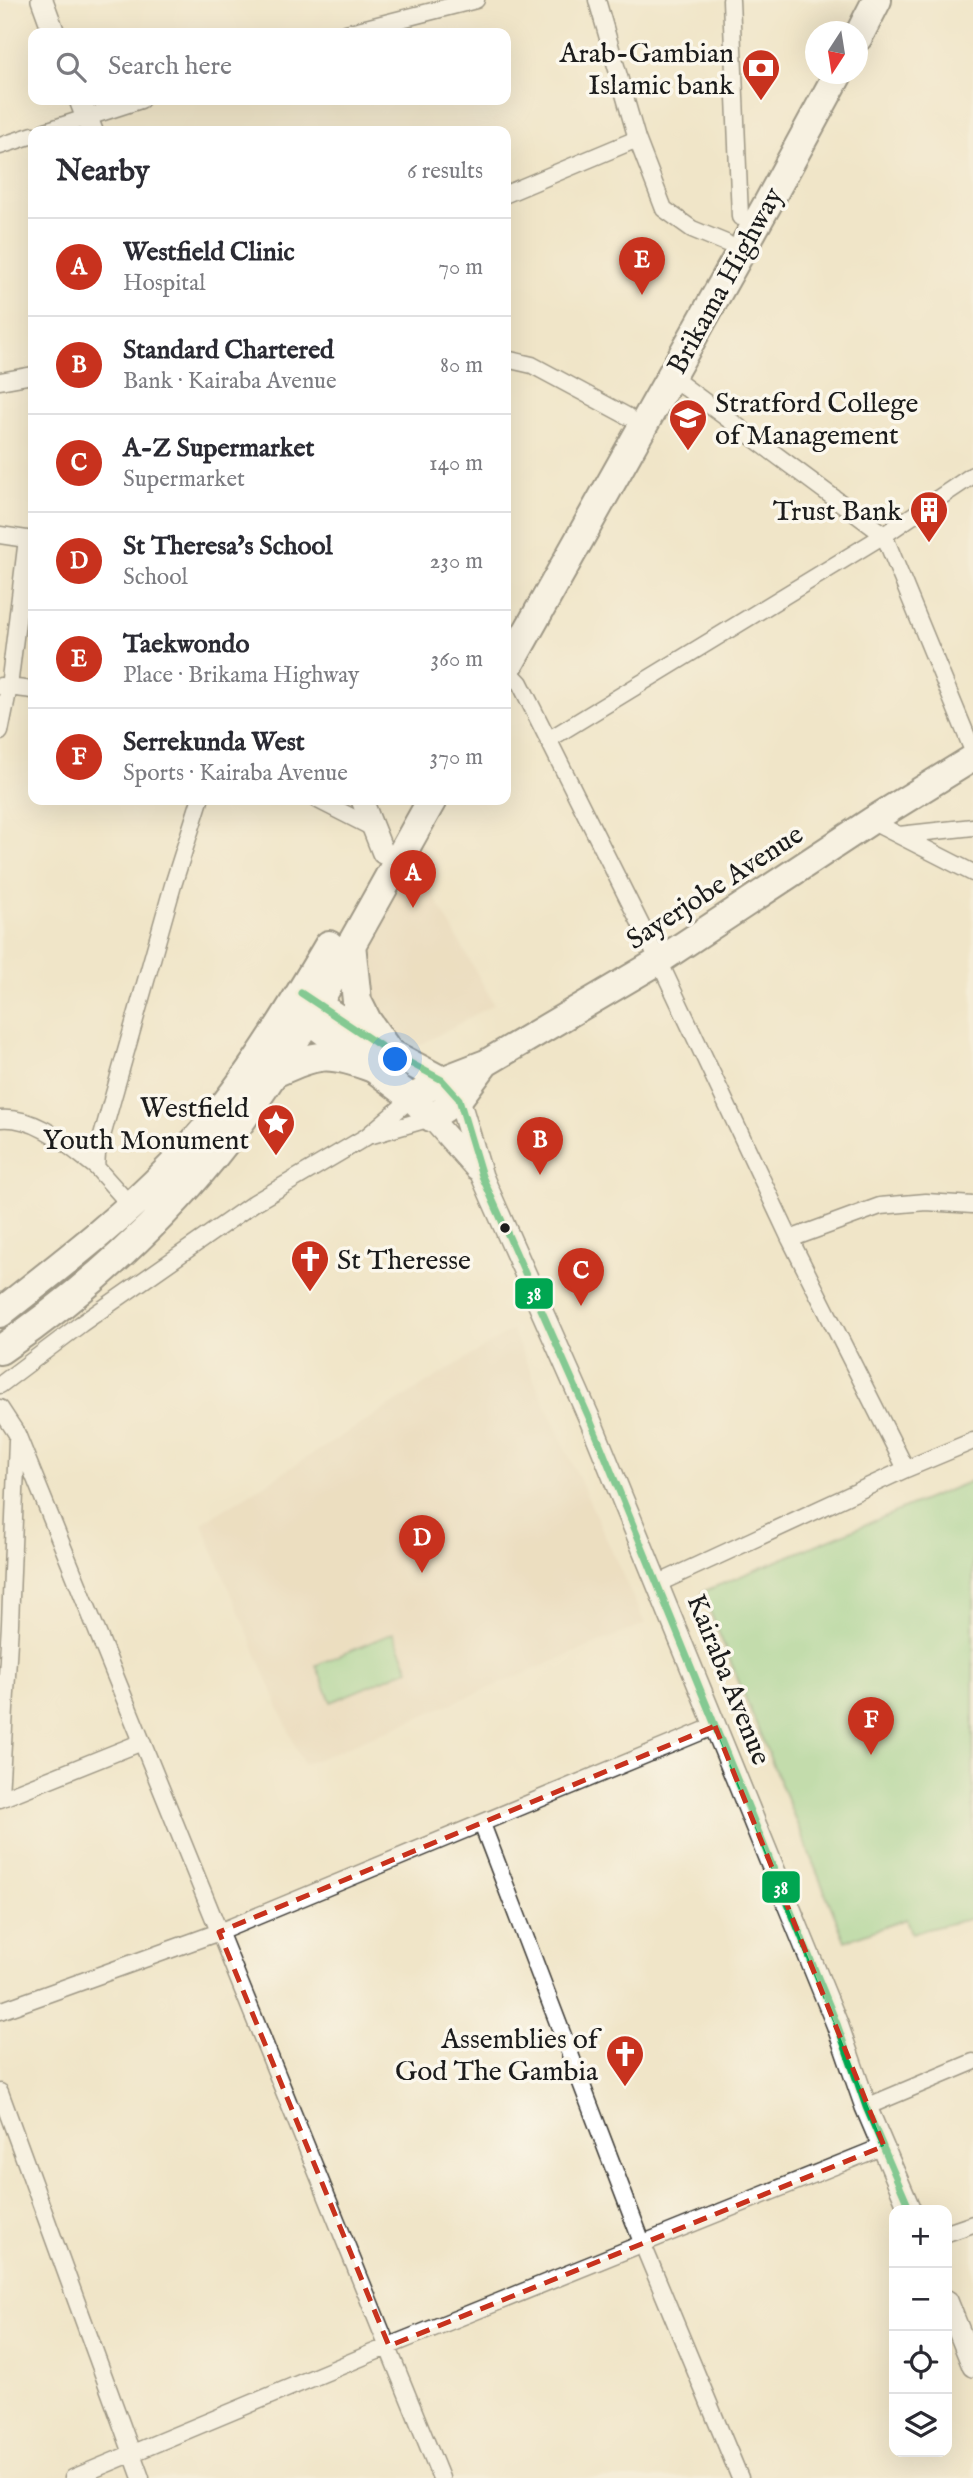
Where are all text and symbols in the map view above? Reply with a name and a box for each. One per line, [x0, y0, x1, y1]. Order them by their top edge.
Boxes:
north arrow [805, 21, 868, 84]
search box [28, 28, 511, 105]
place label: Arab-Gambian Islamic bank [558, 37, 735, 104]
bank icon: Arab-Gambian Islamic bank [740, 47, 782, 102]
icon: search [52, 48, 90, 86]
text: Search here [108, 50, 232, 83]
text: Nearby [56, 153, 149, 191]
text: 6 results [407, 157, 483, 186]
street label: Brikama Highway [660, 181, 792, 381]
text: Westfield Clinic [123, 236, 295, 269]
pin: E [619, 237, 665, 295]
text: A [71, 253, 87, 282]
text: 70 m [438, 253, 483, 282]
text: Hospital [123, 269, 205, 298]
text: Standard Chartered [123, 334, 334, 367]
text: B [71, 351, 87, 380]
text: 80 m [440, 351, 483, 380]
text: Bank · Kairaba Avenue [123, 367, 336, 396]
place label: Stratford College of Management [715, 387, 919, 454]
school or university icon: Stratford College of Management [667, 397, 709, 452]
text: A-Z Supermarket [123, 432, 314, 465]
text: C [71, 449, 87, 478]
text: 140 m [429, 449, 483, 478]
text: Supermarket [123, 465, 245, 494]
building icon: Trust Bank [908, 489, 950, 544]
place label: Trust Bank [773, 495, 903, 530]
text: St Theresa's School [123, 530, 333, 563]
text: D [70, 547, 88, 576]
text: 230 m [430, 547, 483, 576]
text: School [123, 563, 188, 592]
text: Taekwondo [123, 628, 249, 661]
text: E [71, 645, 87, 674]
text: 360 m [431, 645, 483, 674]
text: Place · Brikama Highway [123, 661, 359, 690]
text: Serrekunda West [123, 726, 305, 759]
text: F [72, 743, 86, 772]
text: 370 m [430, 743, 483, 772]
text: Sports · Kairaba Avenue [123, 759, 348, 788]
street label: Sayerjobe Avenue [620, 818, 811, 958]
pin: A [390, 850, 436, 908]
your location [378, 1042, 412, 1076]
place label: Westfield Youth Monument [42, 1092, 249, 1159]
place icon: Westfield Youth Monument [255, 1102, 297, 1157]
pin: B [517, 1117, 563, 1175]
unlabelled marker [498, 1221, 512, 1235]
church icon: St Theresse [289, 1238, 331, 1293]
place label: St Theresse [337, 1244, 471, 1279]
pin: C [558, 1248, 604, 1306]
line badge: 38 [514, 1277, 554, 1310]
text: 38 [527, 1283, 541, 1307]
pin: D [399, 1515, 445, 1573]
street label: Kairaba Avenue [678, 1589, 778, 1771]
pin: F [848, 1697, 894, 1755]
line badge: 38 [761, 1870, 801, 1904]
text: 38 [774, 1877, 788, 1901]
place label: Assemblies of God The Gambia [395, 2023, 603, 2090]
church icon: Assemblies of God The Gambia [604, 2033, 646, 2088]
map controls [889, 2205, 952, 2457]
button: + [889, 2205, 952, 2268]
button: − [889, 2268, 952, 2331]
button: locate [889, 2331, 952, 2394]
button: layers [889, 2394, 952, 2457]

